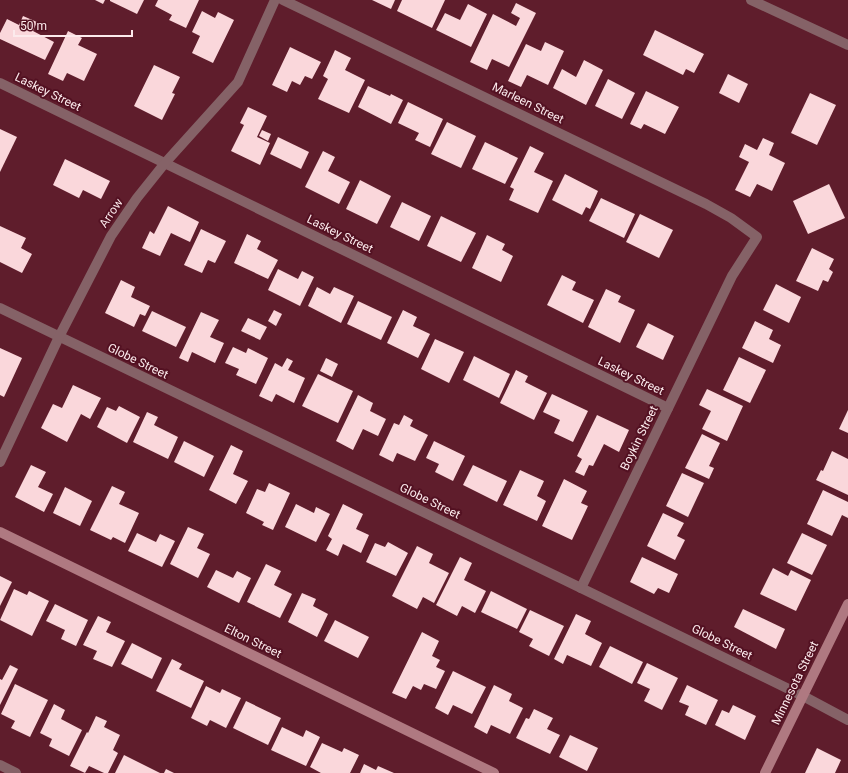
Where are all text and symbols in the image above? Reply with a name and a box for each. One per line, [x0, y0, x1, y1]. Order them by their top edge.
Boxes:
scale bar [14, 12, 132, 38]
text: 50 m [20, 19, 47, 33]
street label: Laskey Street [13, 70, 83, 114]
street label: Marleen Street [490, 80, 566, 126]
street label: Arrow [96, 196, 126, 230]
street label: Laskey Street [305, 212, 375, 256]
street label: Globe Street [105, 340, 171, 382]
street label: Laskey Street [596, 354, 666, 398]
street label: Boykin Street [617, 403, 661, 473]
street label: Globe Street [397, 480, 463, 522]
street label: Elton Street [222, 621, 284, 661]
street label: Globe Street [689, 621, 755, 663]
street label: Minnesota Street [769, 639, 821, 727]

